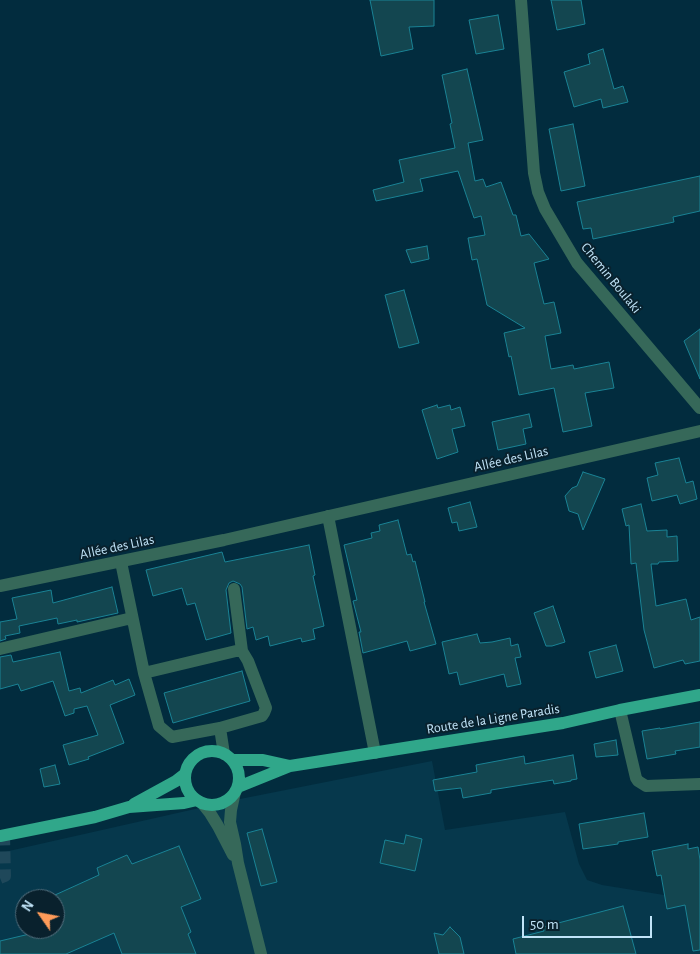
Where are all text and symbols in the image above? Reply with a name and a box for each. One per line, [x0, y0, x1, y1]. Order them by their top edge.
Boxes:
street label: Chemin Boulaki [577, 239, 645, 317]
street label: Allée des Lilas [472, 442, 550, 476]
street label: Allée des Lilas [78, 531, 156, 563]
street label: Route de la Ligne Paradis [425, 700, 561, 738]
north arrow [15, 889, 65, 939]
text: N [20, 898, 37, 914]
scale bar [525, 906, 655, 938]
text: 50 m [530, 917, 559, 932]

